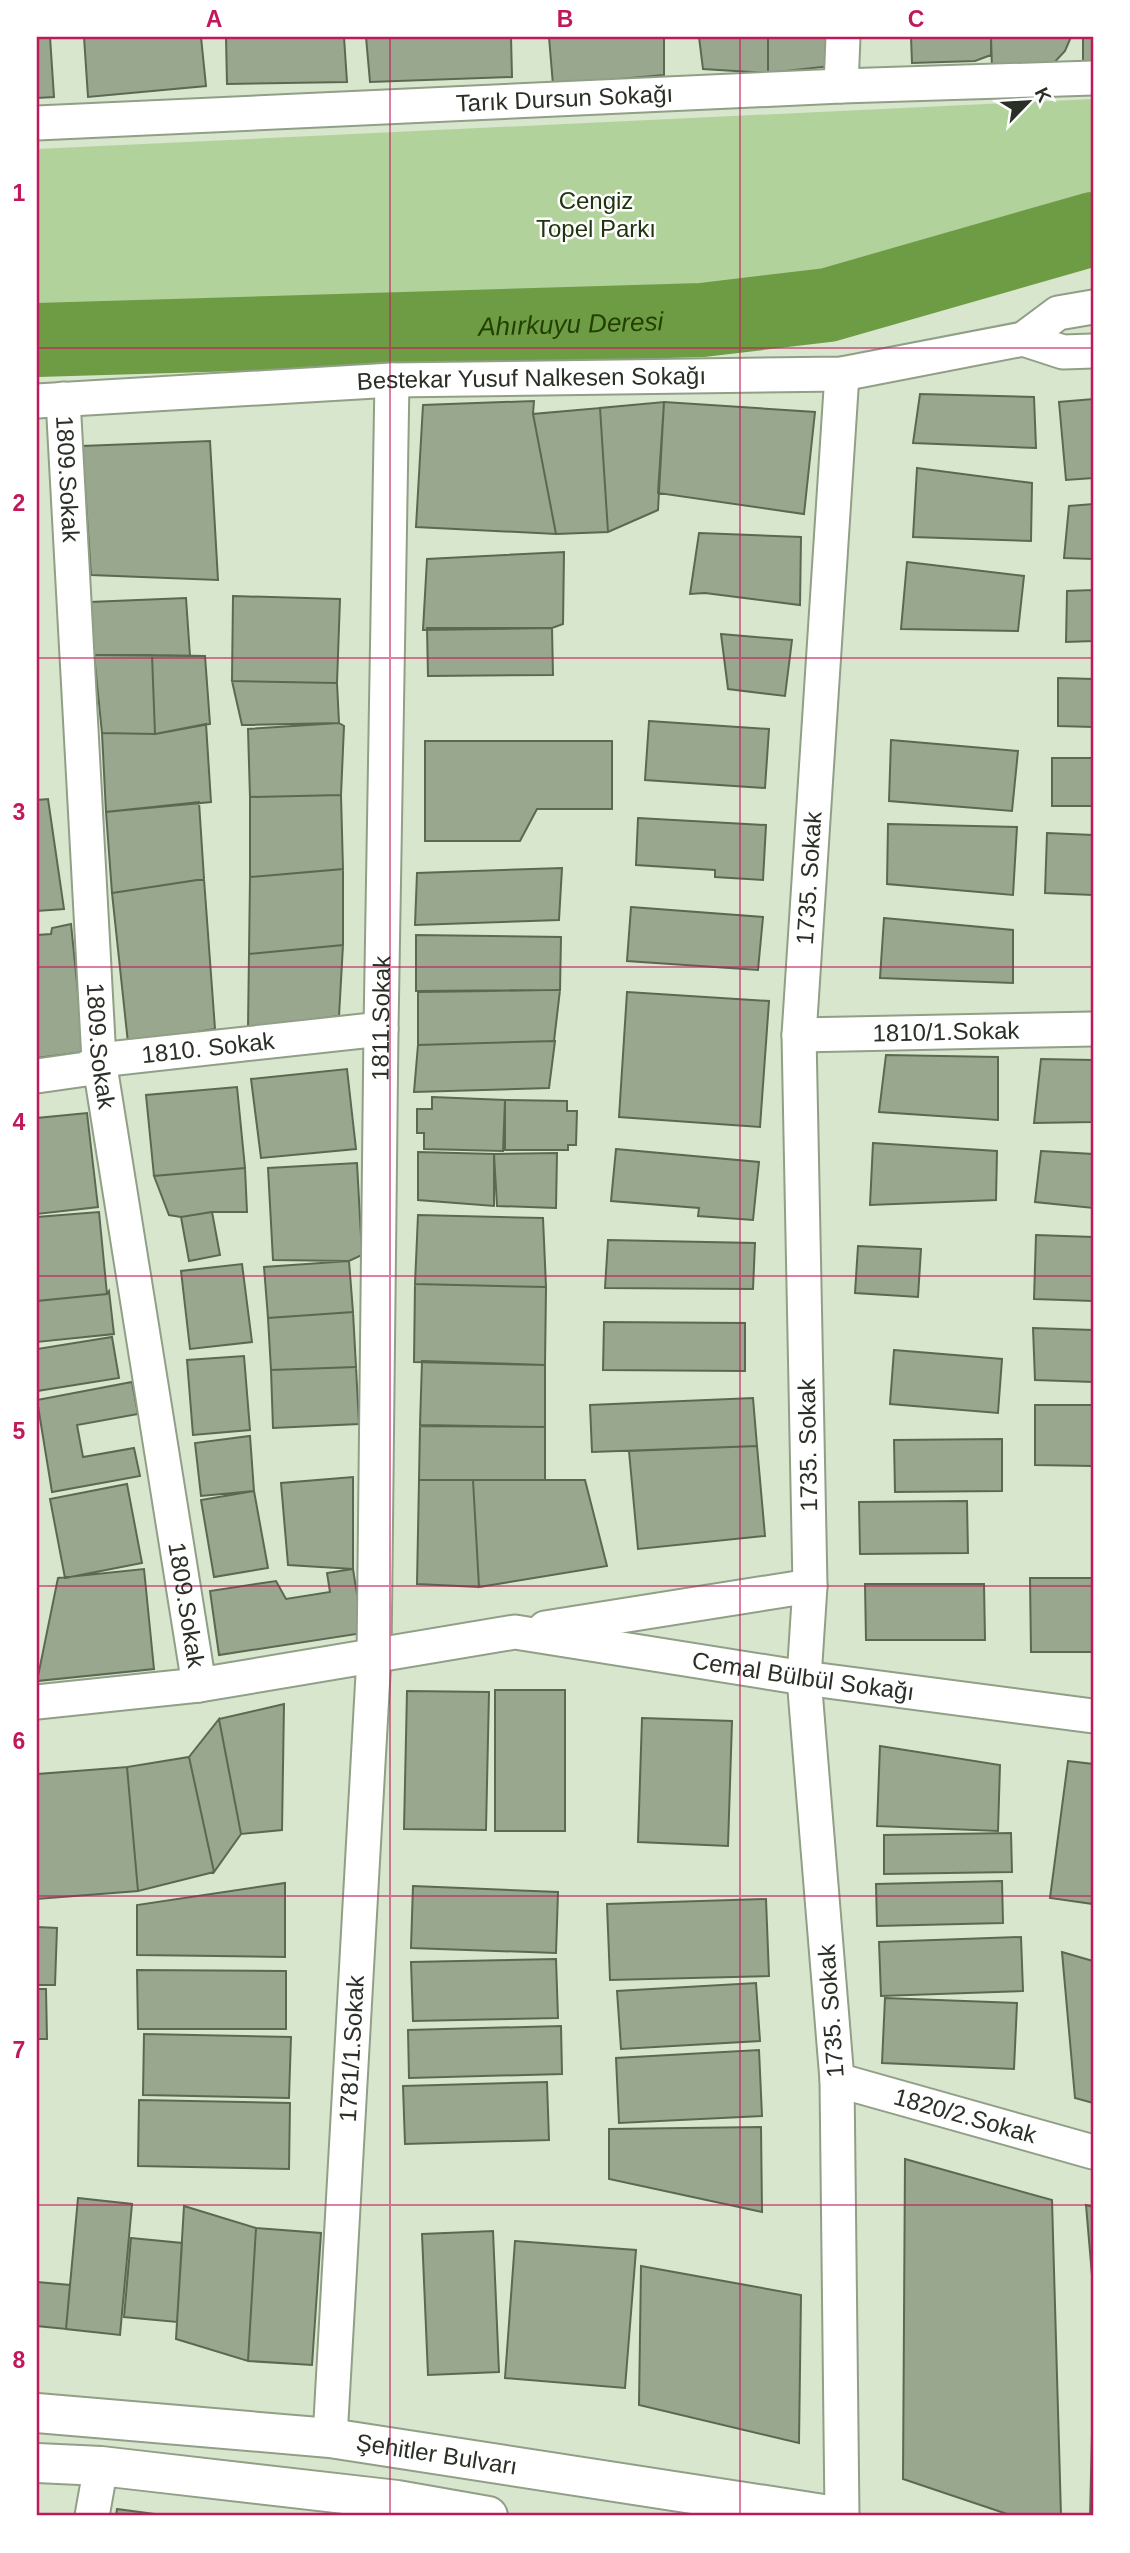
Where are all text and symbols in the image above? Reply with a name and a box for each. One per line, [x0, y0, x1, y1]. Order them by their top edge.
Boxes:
text: A [206, 6, 222, 32]
text: B [557, 6, 573, 32]
text: C [908, 6, 924, 32]
north arrow [993, 66, 1064, 136]
street label: Tarık Dursun Sokağı [455, 80, 674, 117]
text: K [1031, 84, 1055, 106]
text: 1 [13, 180, 26, 206]
park label: Cengiz Topel Parkı [536, 187, 656, 242]
water label: Ahırkuyu Deresi [476, 306, 665, 342]
street label: Bestekar Yusuf Nalkesen Sokağı [356, 362, 706, 395]
street label: 1809.Sokak [51, 415, 85, 544]
text: 2 [13, 490, 25, 516]
text: 3 [13, 799, 25, 825]
street label: 1735. Sokak [791, 809, 827, 945]
street label: 1811.Sokak [366, 955, 395, 1081]
street label: 1809.Sokak [82, 982, 121, 1112]
street label: 1810/1.Sokak [872, 1016, 1021, 1046]
street label: 1810. Sokak [140, 1027, 277, 1068]
text: 4 [13, 1109, 26, 1135]
street label: 1735. Sokak [793, 1377, 822, 1512]
text: 5 [13, 1418, 26, 1444]
street label: 1809.Sokak [163, 1540, 210, 1671]
street label: Cemal Bülbül Sokağı [690, 1646, 916, 1705]
text: 6 [13, 1728, 25, 1754]
street label: 1735. Sokak [812, 1943, 849, 2079]
street label: 1781/1.Sokak [334, 1974, 369, 2123]
text: 7 [13, 2037, 25, 2063]
street label: 1820/2.Sokak [891, 2083, 1040, 2149]
text: 8 [13, 2347, 26, 2373]
street label: Şehitler Bulvarı [354, 2428, 519, 2480]

